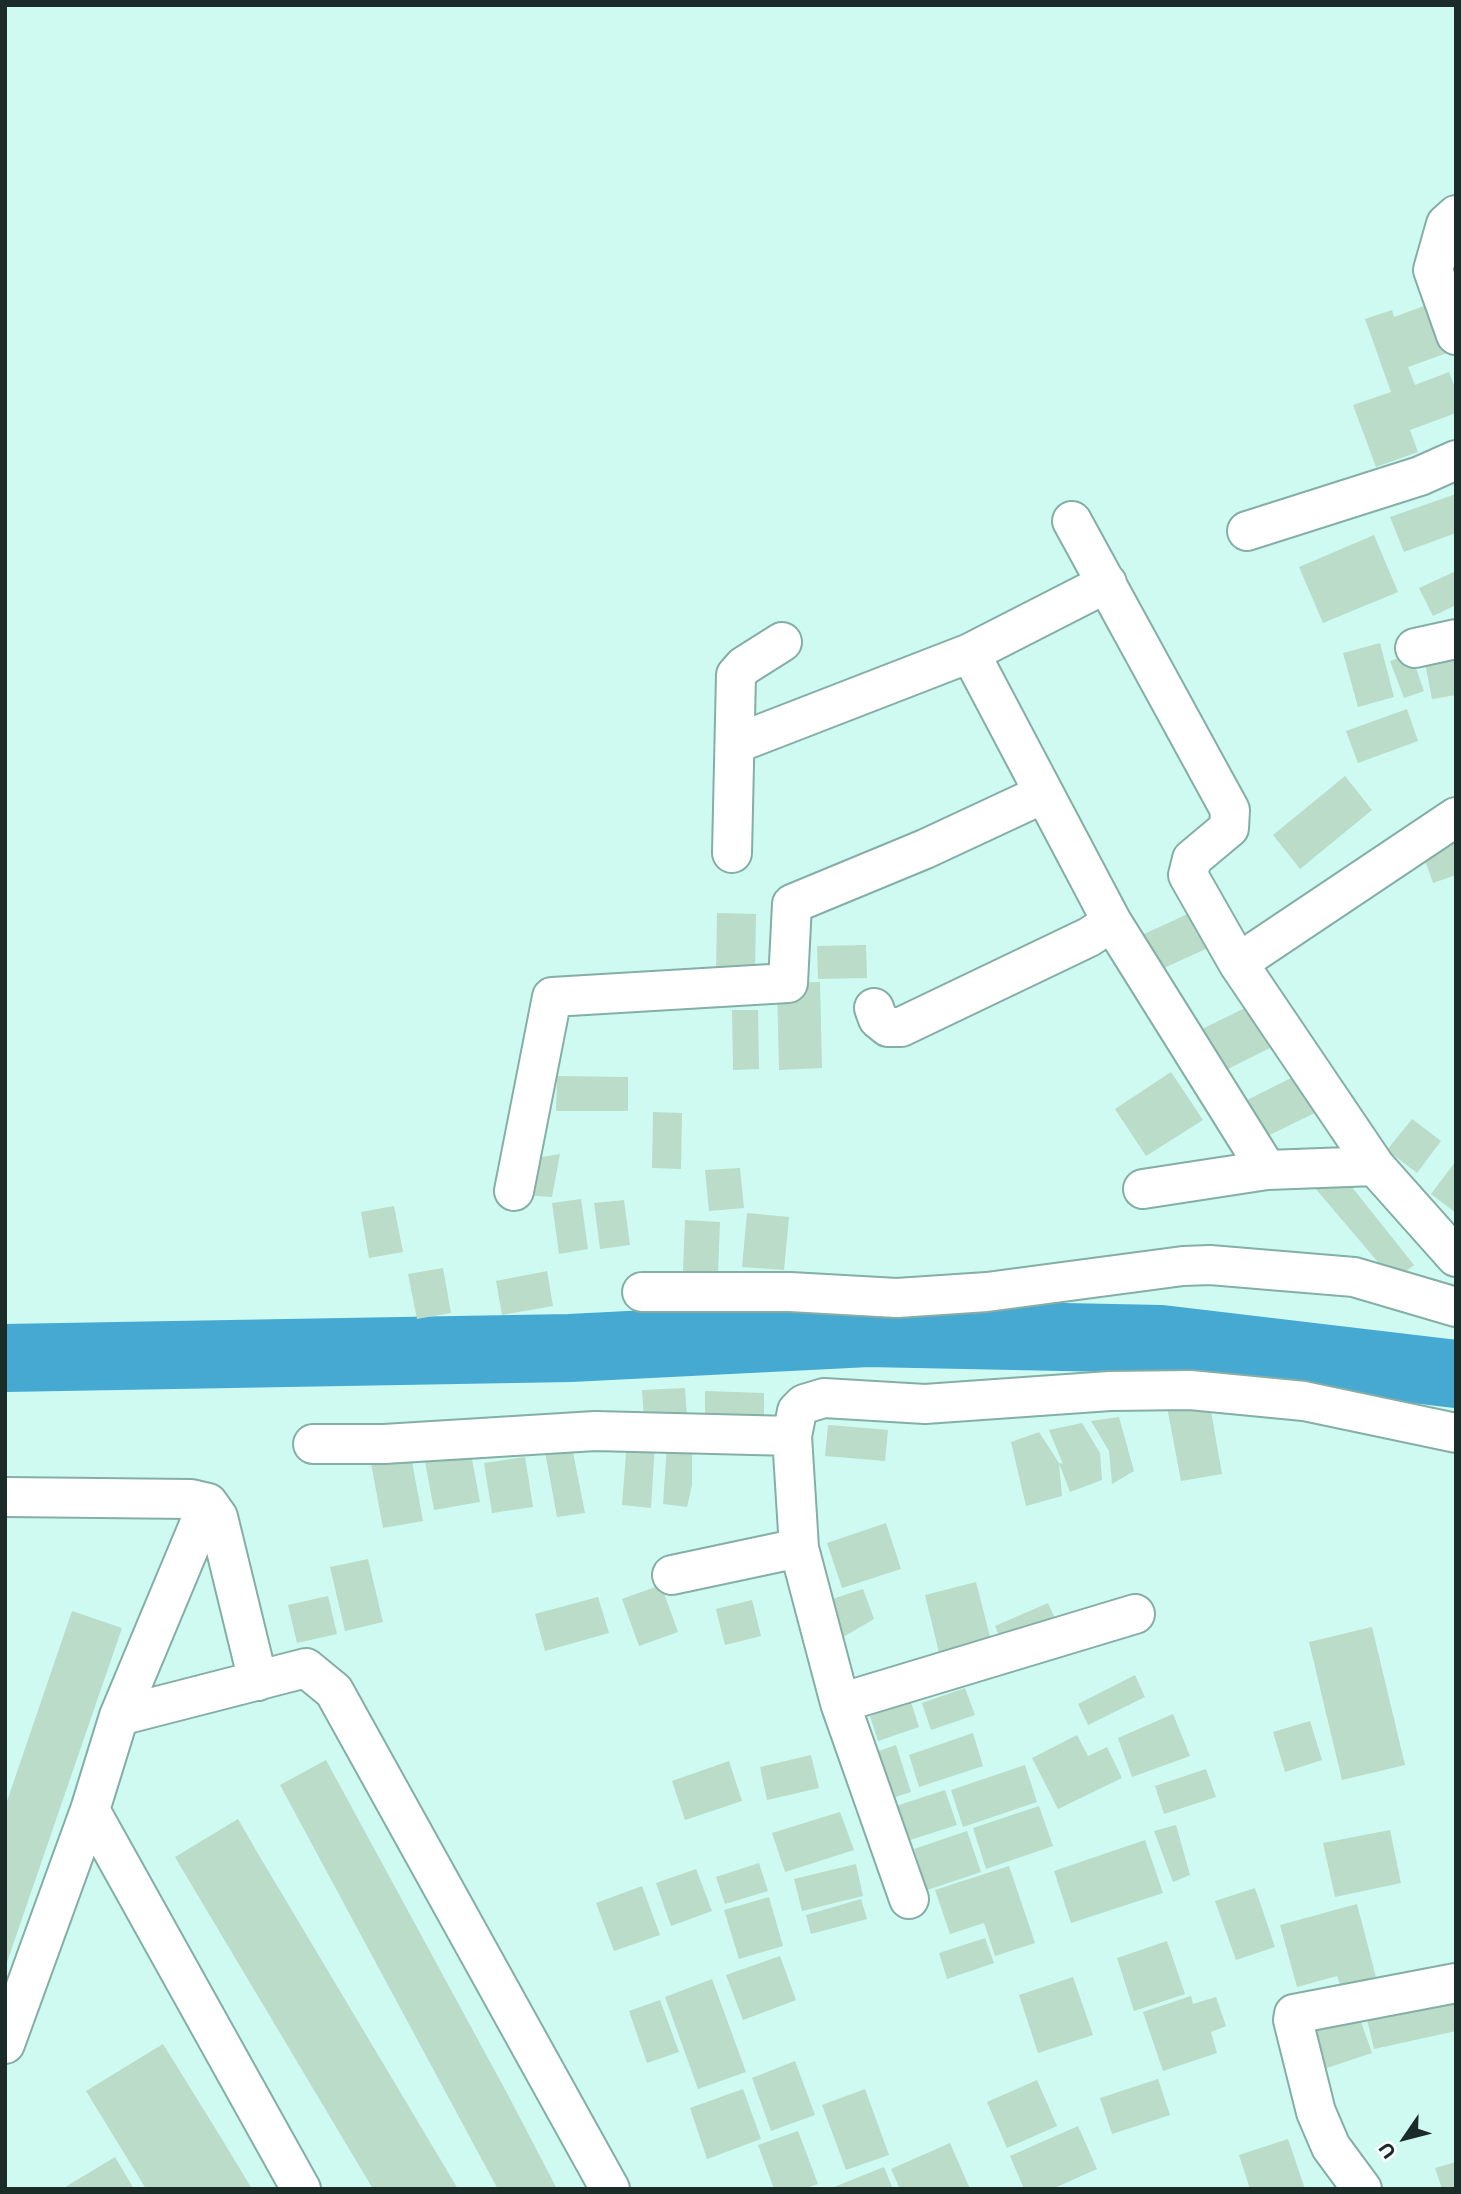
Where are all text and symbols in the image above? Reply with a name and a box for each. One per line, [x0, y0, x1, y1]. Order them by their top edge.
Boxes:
north arrow [1370, 2103, 1440, 2173]
text: U [1374, 2138, 1401, 2163]

